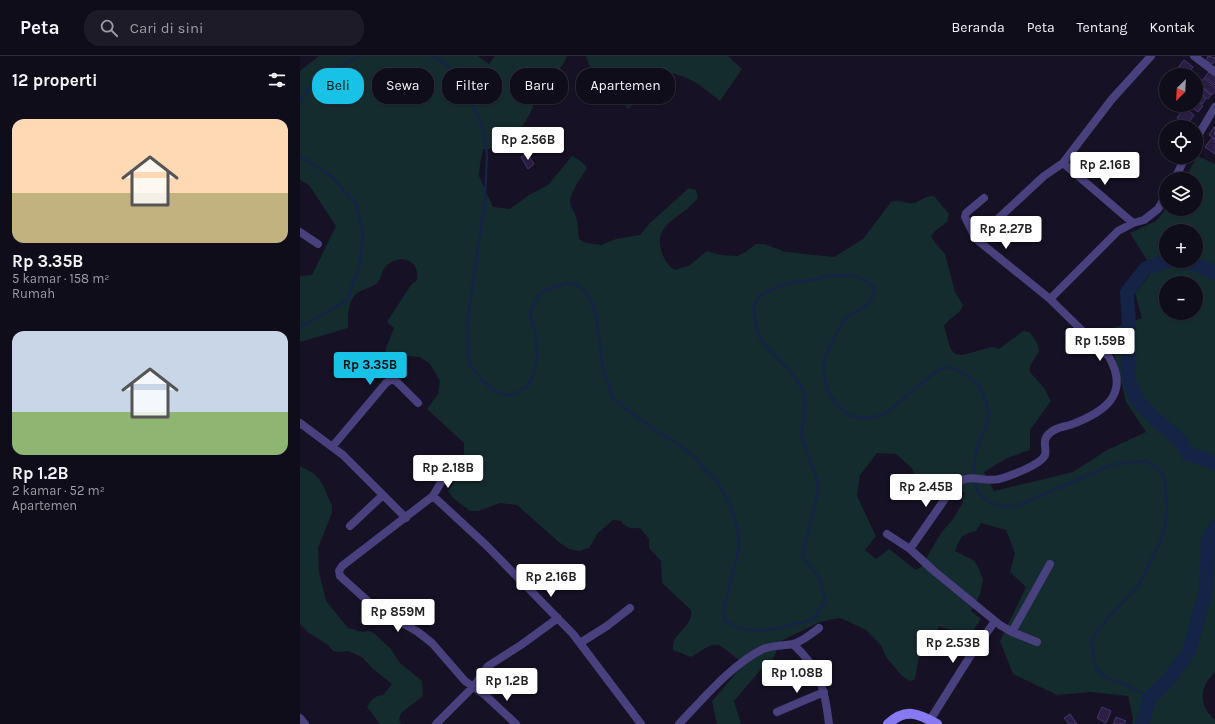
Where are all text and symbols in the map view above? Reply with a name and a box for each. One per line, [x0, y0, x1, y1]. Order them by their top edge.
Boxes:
search box [84, 10, 364, 46]
text: Peta [20, 17, 60, 39]
icon: search [98, 17, 120, 39]
text: Cari di sini [130, 19, 203, 37]
text: Beranda [952, 19, 1005, 36]
text: Peta [1027, 19, 1055, 36]
text: Tentang [1077, 19, 1128, 36]
text: Kontak [1150, 19, 1195, 36]
chip: Beli [312, 68, 364, 104]
chip: Sewa [372, 68, 434, 104]
chip: Filter [442, 68, 502, 104]
chip: Baru [510, 68, 568, 104]
chip: Apartemen [576, 68, 675, 104]
north arrow [1159, 68, 1203, 112]
map controls [1159, 68, 1203, 320]
icon: filters [266, 69, 288, 91]
text: 12 properti [12, 70, 98, 90]
button: locate [1159, 120, 1203, 164]
pin: Rp 2.56B [487, 127, 569, 161]
text: Rp 2.56B [501, 132, 555, 147]
icon: home [114, 145, 186, 217]
pin: Rp 2.16B [1064, 152, 1146, 186]
text: Rp 2.16B [1079, 157, 1131, 172]
button: layers [1159, 172, 1203, 216]
pin: Rp 2.27B [965, 216, 1047, 250]
text: Rp 2.27B [979, 221, 1033, 236]
button: + [1159, 224, 1203, 268]
text: Rp 3.35B [12, 251, 83, 271]
text: 5 kamar · 158 m² [12, 271, 110, 286]
button: − [1159, 276, 1203, 320]
text: Rumah [12, 286, 55, 301]
pin: Rp 1.59B [1059, 328, 1141, 362]
text: Rp 1.59B [1075, 333, 1125, 348]
pin: Rp 3.35B [329, 352, 411, 386]
icon: home [114, 357, 186, 429]
text: Rp 3.35B [343, 357, 397, 372]
pin: Rp 2.18B [407, 455, 489, 489]
text: Rp 2.18B [422, 460, 474, 475]
text: Rp 1.2B [12, 463, 69, 483]
pin: Rp 2.45B [885, 474, 967, 508]
text: Rp 2.45B [899, 479, 953, 494]
text: 2 kamar · 52 m² [12, 483, 105, 498]
text: Apartemen [12, 498, 77, 513]
pin: Rp 2.16B [510, 564, 592, 598]
text: Rp 2.16B [525, 569, 577, 584]
pin: Rp 859M [361, 599, 435, 633]
text: Rp 859M [371, 604, 425, 619]
pin: Rp 2.53B [912, 630, 994, 664]
text: Rp 2.53B [926, 635, 980, 650]
pin: Rp 1.08B [756, 660, 838, 694]
text: Rp 1.08B [771, 665, 823, 680]
pin: Rp 1.2B [470, 668, 544, 702]
text: Rp 1.2B [485, 673, 529, 688]

